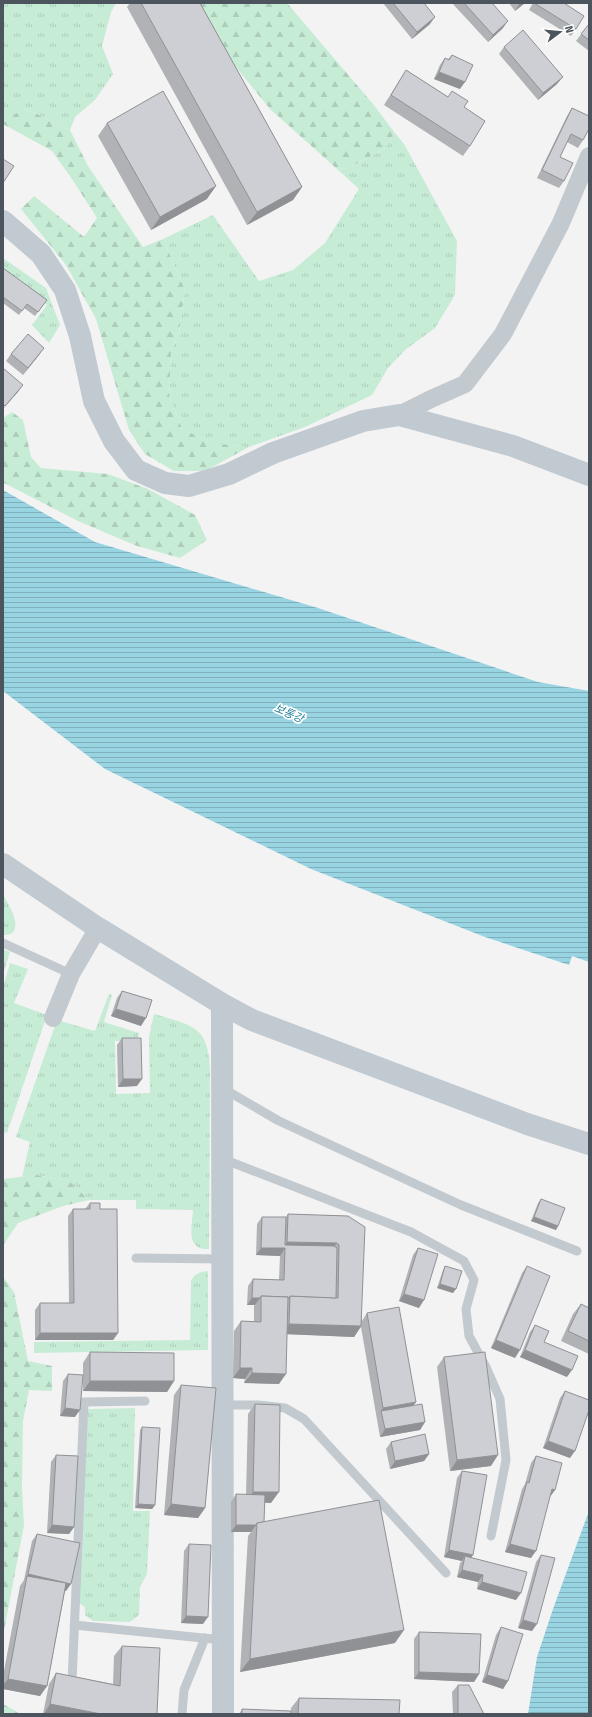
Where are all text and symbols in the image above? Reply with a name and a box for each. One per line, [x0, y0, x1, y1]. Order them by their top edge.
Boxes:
north arrow [540, 12, 580, 52]
text: N [562, 24, 576, 34]
water label: 보통강 [272, 702, 307, 726]

